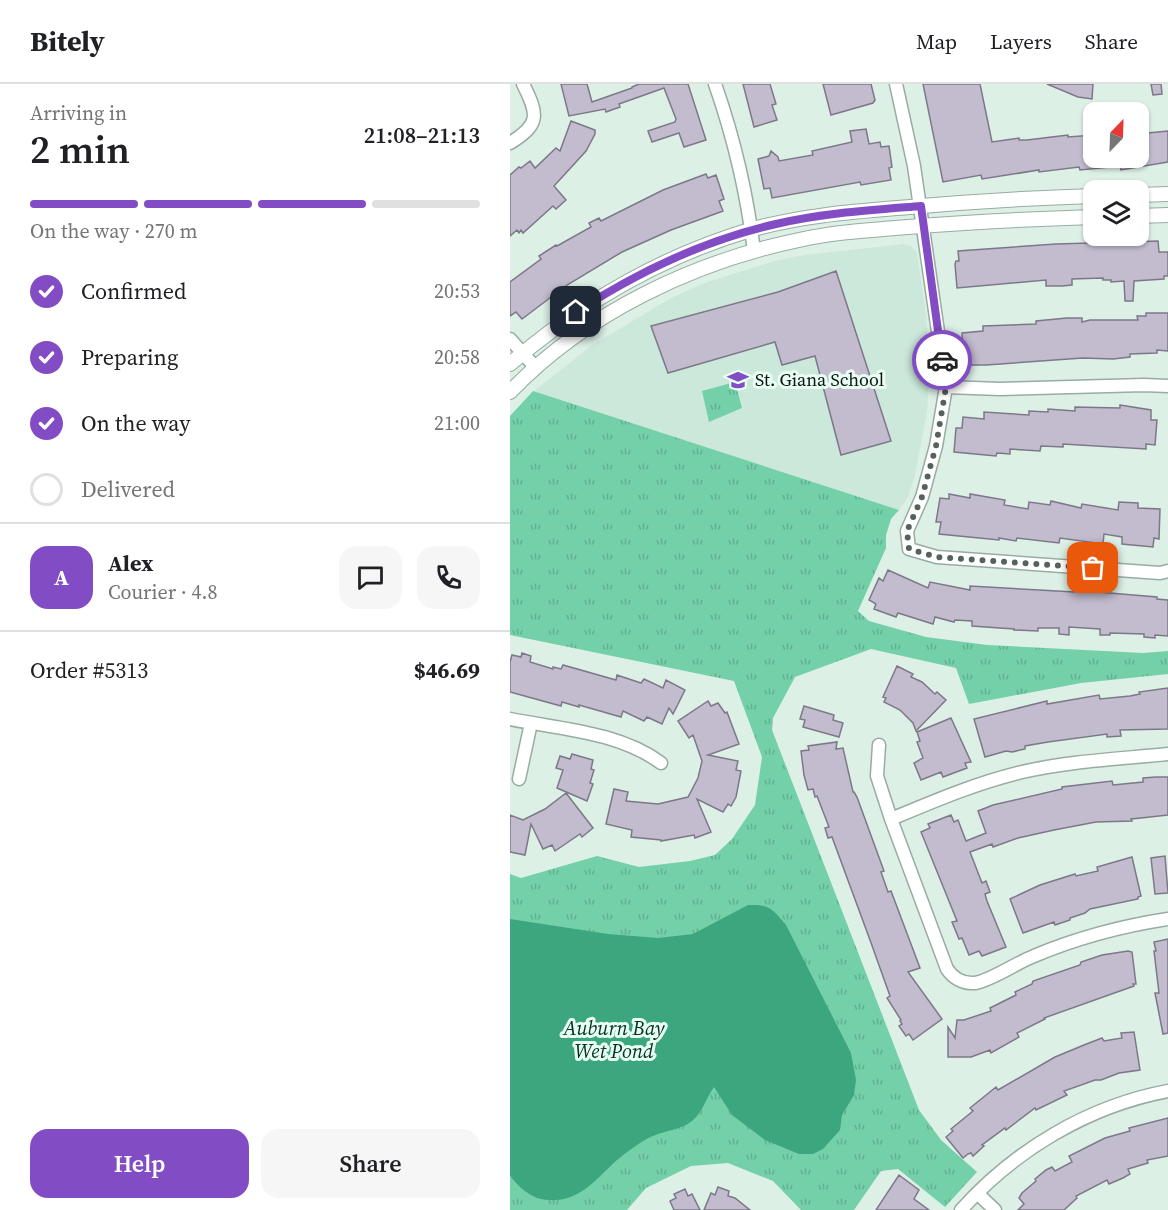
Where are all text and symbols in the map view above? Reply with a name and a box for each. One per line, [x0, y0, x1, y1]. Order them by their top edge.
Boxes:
text: Bitely [30, 22, 105, 60]
text: Map [916, 27, 957, 56]
text: Layers [990, 27, 1052, 56]
text: Share [1085, 27, 1138, 56]
text: Arriving in [30, 99, 127, 127]
north arrow [1083, 102, 1149, 168]
map controls [1083, 102, 1149, 246]
text: 21:08–21:13 [364, 120, 480, 150]
text: 2 min [30, 123, 130, 176]
button: layers [1083, 180, 1149, 246]
text: On the way · 270 m [30, 217, 197, 245]
icon: check [30, 275, 63, 308]
text: Confirmed [81, 276, 186, 306]
text: 20:53 [434, 277, 480, 305]
pin [550, 286, 601, 337]
icon: home [559, 295, 592, 328]
courier [912, 330, 972, 390]
icon: check [30, 341, 63, 374]
text: Preparing [81, 342, 178, 372]
text: 20:58 [434, 343, 480, 371]
icon: car [926, 344, 959, 377]
place label: St. Giana School [755, 367, 884, 392]
school or university icon: St. Giana School [726, 368, 750, 392]
icon: check [30, 407, 63, 440]
text: On the way [81, 408, 190, 438]
text: 21:00 [434, 409, 480, 437]
text: Delivered [81, 474, 175, 504]
pin [1067, 542, 1118, 593]
button: chat [339, 546, 402, 609]
button: phone [417, 546, 480, 609]
text: Alex [108, 548, 153, 578]
icon: bag [1076, 551, 1109, 584]
text: A [54, 562, 69, 592]
text: Courier · 4.8 [108, 578, 217, 606]
text: Order #5313 [30, 655, 148, 685]
text: $46.69 [414, 655, 480, 685]
water label: Auburn Bay Wet Pond [562, 1014, 665, 1065]
button: Help [30, 1129, 249, 1198]
button: Share [261, 1129, 480, 1198]

